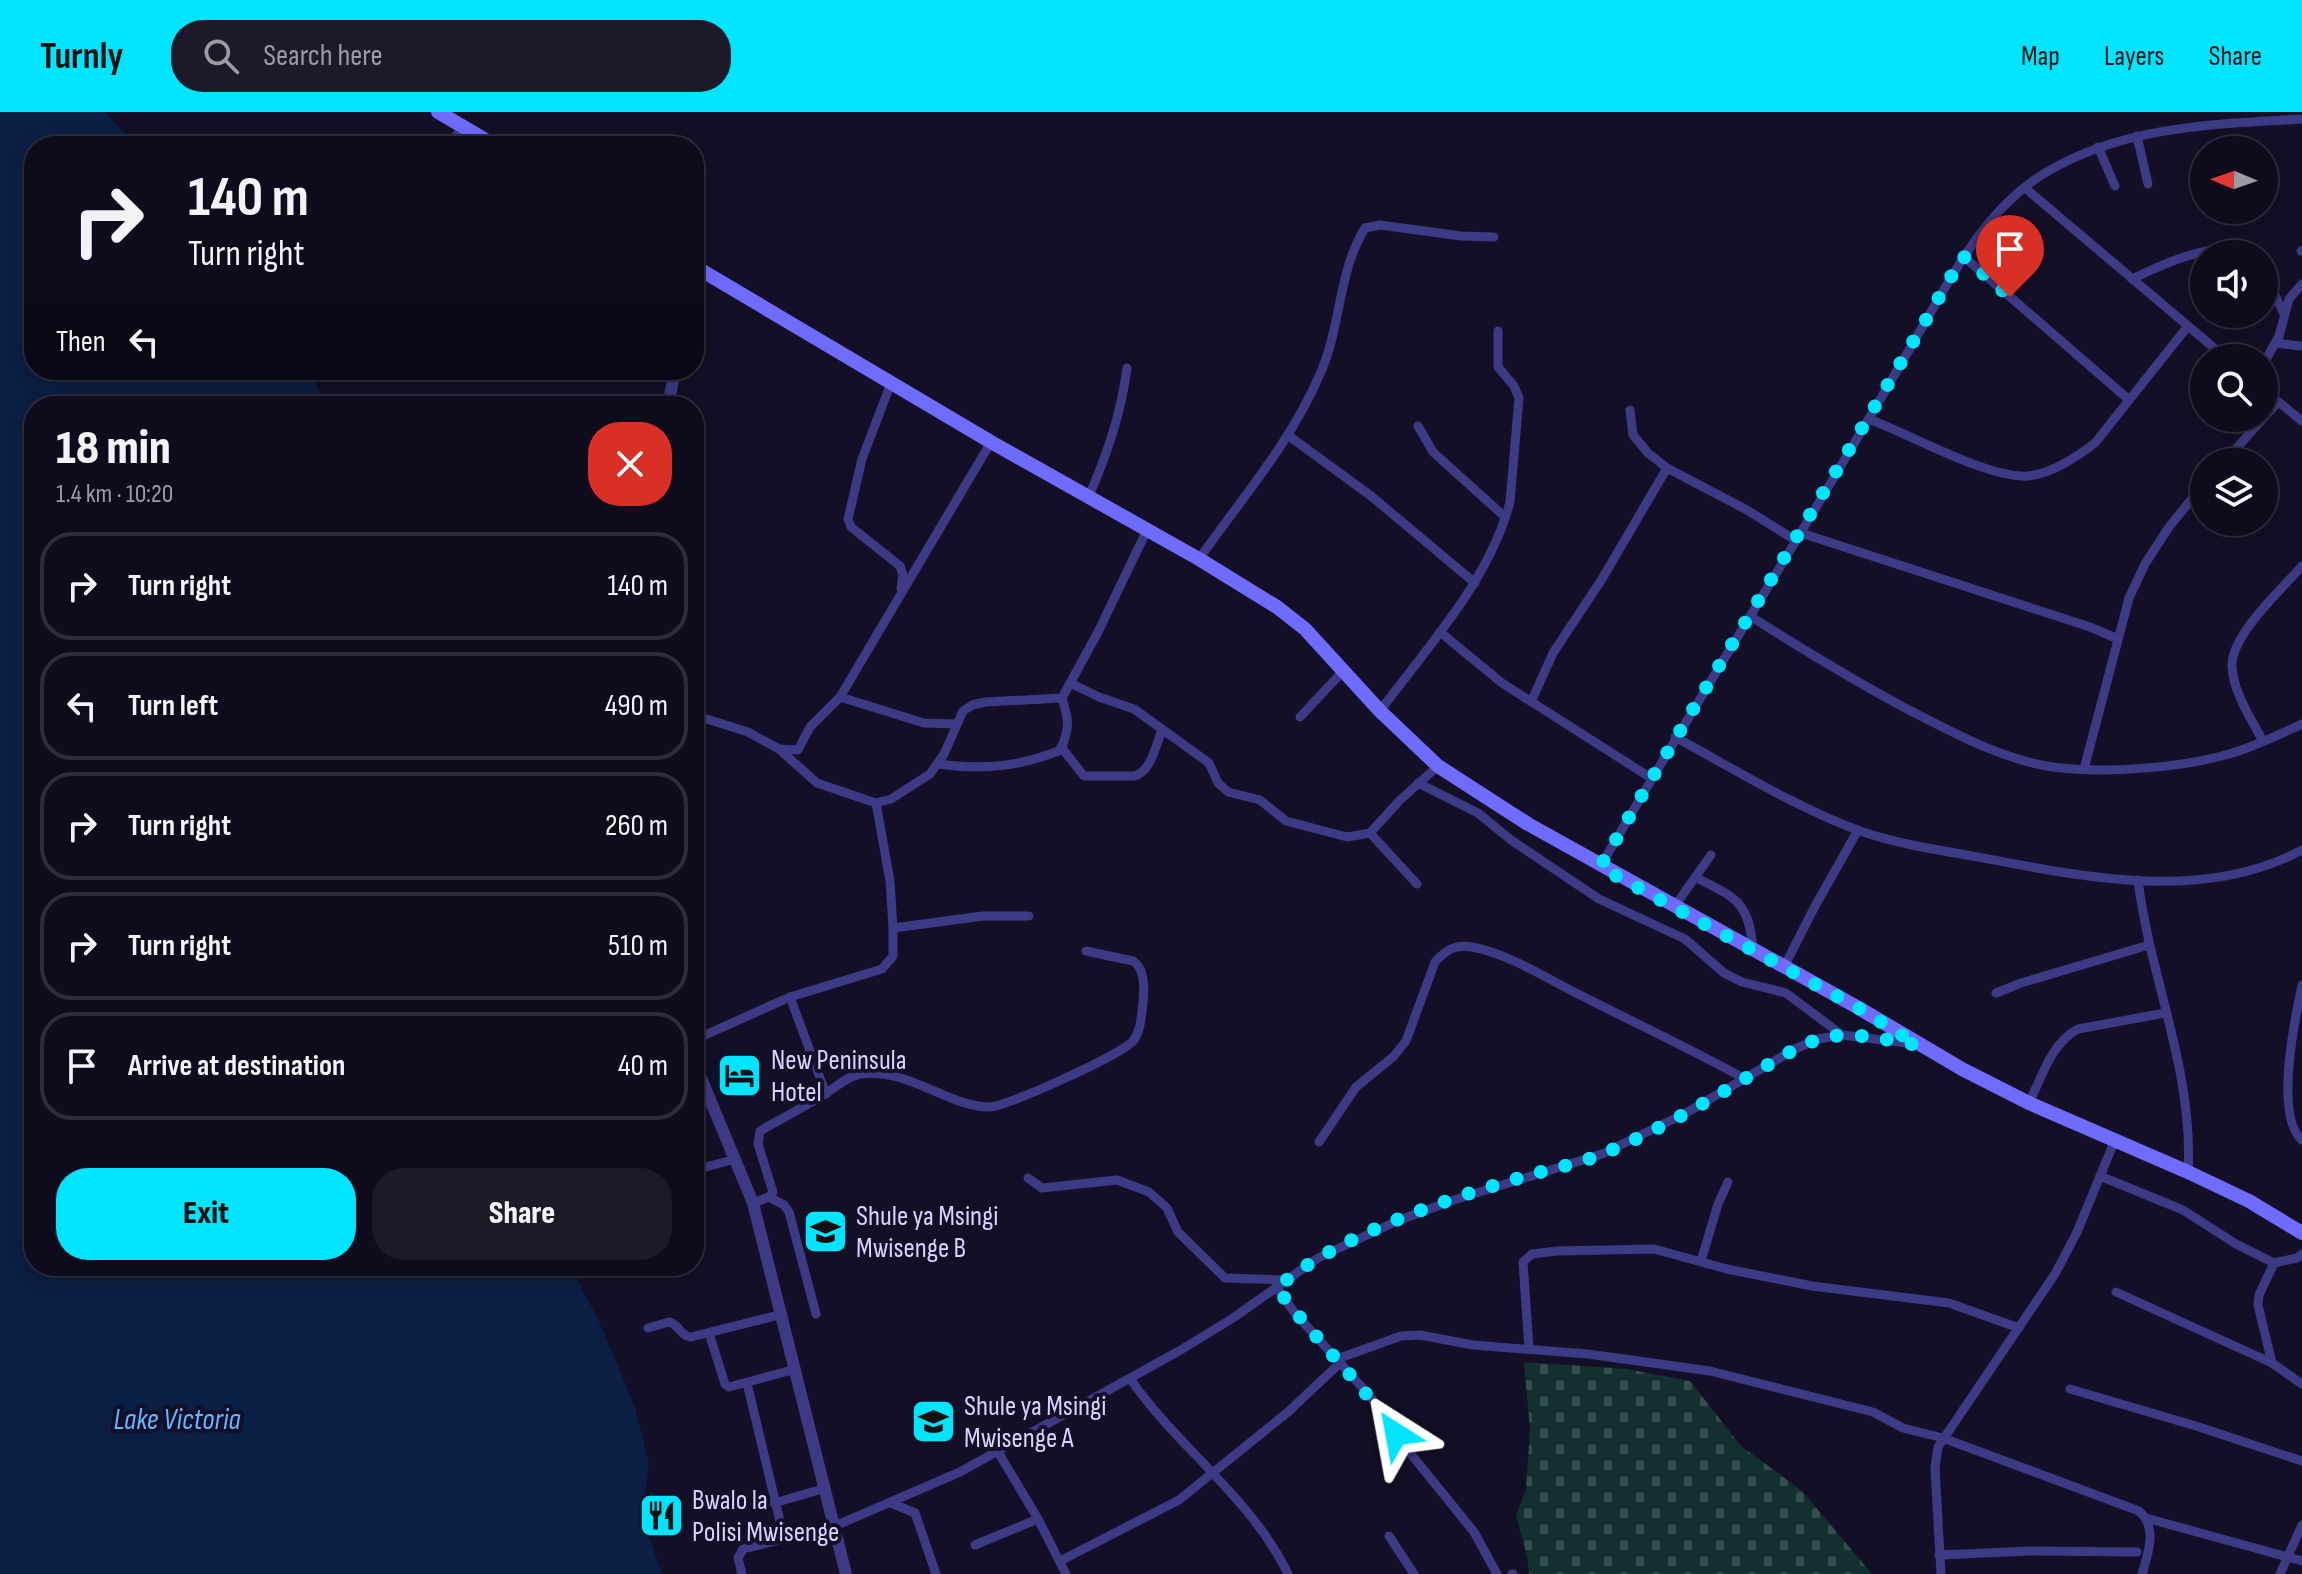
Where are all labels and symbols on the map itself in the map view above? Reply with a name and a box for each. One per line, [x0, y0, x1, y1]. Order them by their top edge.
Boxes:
north arrow [2190, 136, 2278, 224]
pin [1976, 215, 2044, 297]
place label: New Peninsula Hotel [771, 1044, 907, 1109]
hotel icon: New Peninsula Hotel [716, 1052, 764, 1100]
place label: Shule ya Msingi Mwisenge B [856, 1200, 998, 1265]
school or university icon: Shule ya Msingi Mwisenge B [801, 1208, 849, 1256]
place label: Shule ya Msingi Mwisenge A [964, 1390, 1106, 1455]
position arrow [1354, 1392, 1438, 1476]
school or university icon: Shule ya Msingi Mwisenge A [909, 1398, 957, 1446]
water label: Lake Victoria [113, 1402, 241, 1438]
place label: Bwalo la Polisi Mwisenge [692, 1484, 839, 1549]
restaurant icon: Bwalo la Polisi Mwisenge [637, 1492, 685, 1540]

